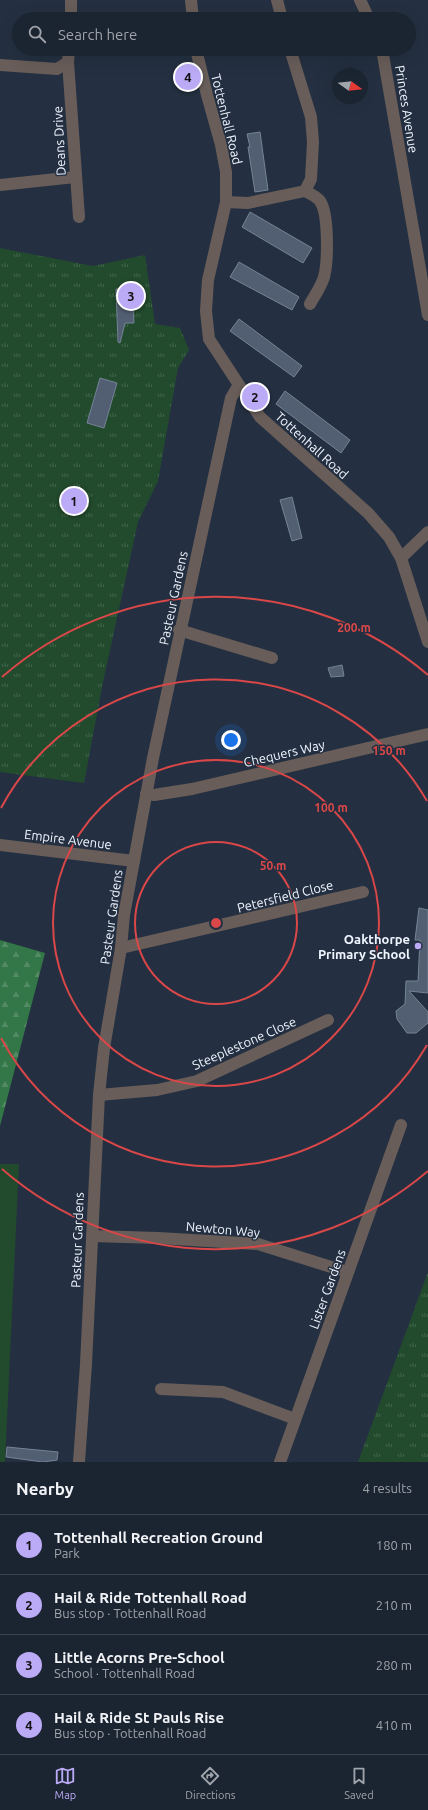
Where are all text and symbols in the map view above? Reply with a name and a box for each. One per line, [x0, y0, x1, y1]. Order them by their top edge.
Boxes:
search box [12, 12, 416, 56]
icon: search [26, 23, 48, 45]
text: Search here [58, 26, 137, 43]
pin: 4 [175, 62, 201, 92]
street label: Princes Avenue [393, 64, 421, 154]
north arrow [332, 68, 368, 104]
street label: Tottenhall Road [209, 72, 245, 166]
street label: Deans Drive [50, 106, 68, 176]
pin: 3 [118, 281, 144, 311]
pin: 2 [242, 382, 268, 412]
street label: Tottenhall Road [273, 409, 351, 481]
pin: 1 [61, 486, 87, 516]
street label: Pasteur Gardens [156, 549, 190, 646]
text: 200 m [337, 621, 371, 634]
your location [221, 730, 241, 750]
street label: Chequers Way [242, 737, 326, 769]
text: 150 m [372, 744, 406, 757]
text: 100 m [314, 801, 348, 814]
street label: Empire Avenue [23, 827, 113, 851]
text: 50 m [260, 859, 286, 872]
street label: Pasteur Gardens [97, 868, 125, 965]
street label: Petersfield Close [235, 877, 335, 915]
centre of rings [209, 916, 223, 930]
place label: Oakthorpe Primary School [318, 932, 410, 961]
marker: Oakthorpe Primary School [413, 941, 423, 951]
street label: Steeplestone Close [190, 1014, 298, 1072]
street label: Pasteur Gardens [68, 1192, 86, 1288]
street label: Newton Way [185, 1219, 261, 1239]
street label: Lister Gardens [306, 1247, 348, 1331]
text: Nearby [16, 1479, 74, 1498]
text: 4 results [362, 1481, 412, 1495]
text: Tottenhall Recreation Ground [54, 1529, 263, 1546]
text: 1 [25, 1538, 33, 1552]
text: 180 m [376, 1538, 412, 1552]
text: Park [54, 1546, 80, 1560]
text: Hail & Ride Tottenhall Road [54, 1589, 247, 1606]
text: 2 [25, 1598, 33, 1612]
text: 210 m [376, 1598, 412, 1612]
text: Bus stop · Tottenhall Road [54, 1606, 206, 1620]
text: Little Acorns Pre-School [54, 1649, 225, 1666]
text: 3 [25, 1658, 33, 1672]
text: 280 m [376, 1658, 412, 1672]
text: School · Tottenhall Road [54, 1666, 195, 1680]
text: Hail & Ride St Pauls Rise [54, 1709, 224, 1726]
text: 4 [25, 1718, 33, 1732]
text: 410 m [376, 1718, 412, 1732]
text: Bus stop · Tottenhall Road [54, 1726, 206, 1740]
tab: Map [54, 1765, 76, 1801]
tab: Directions [185, 1765, 236, 1801]
tab: Saved [344, 1765, 374, 1801]

